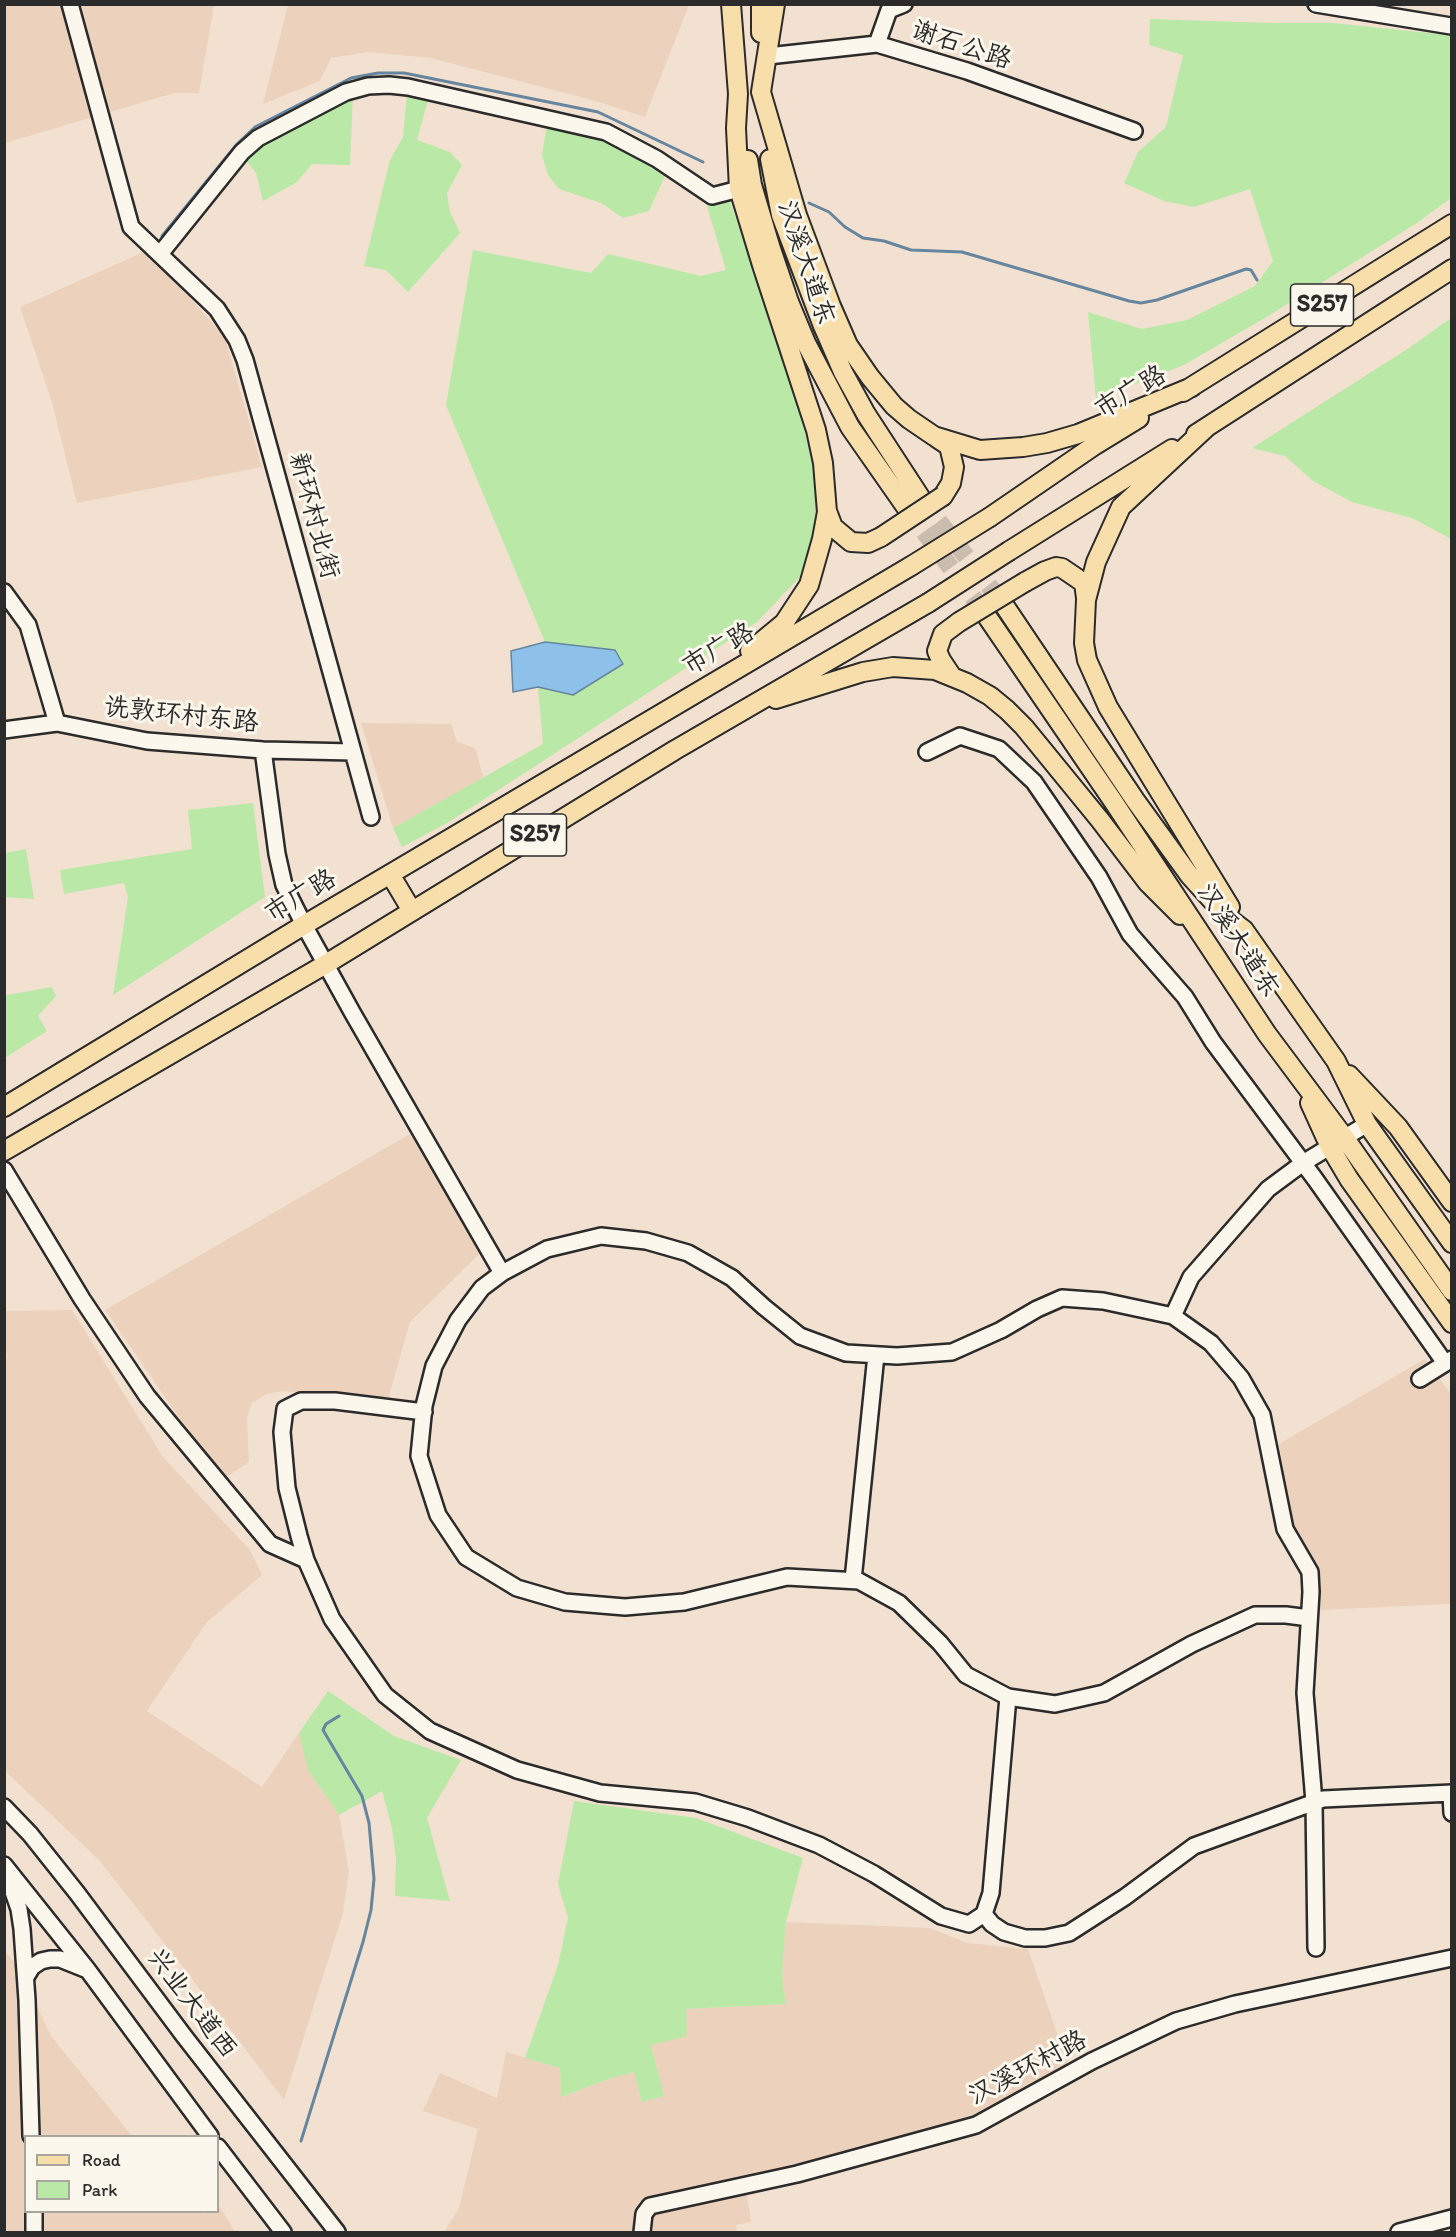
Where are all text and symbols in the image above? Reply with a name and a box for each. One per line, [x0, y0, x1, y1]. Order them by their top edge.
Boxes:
street label: 谢石公路 [907, 15, 1015, 77]
street label: 汉溪大道东 [769, 196, 841, 330]
road number: S257 [1290, 284, 1354, 326]
street label: 市广路 [1090, 360, 1172, 426]
street label: 新环村北街 [281, 449, 345, 583]
street label: 市广路 [677, 617, 761, 683]
street label: 诜敦环村东路 [102, 692, 260, 740]
road number: S257 [504, 814, 566, 856]
street label: 市广路 [260, 864, 342, 930]
street label: 汉溪大道东 [1189, 878, 1285, 1004]
street label: 兴业大道西 [139, 1943, 243, 2065]
street label: 汉溪环村路 [963, 2025, 1093, 2113]
legend [24, 2135, 219, 2213]
text: Road [82, 2149, 121, 2171]
text: Park [82, 2179, 117, 2201]

